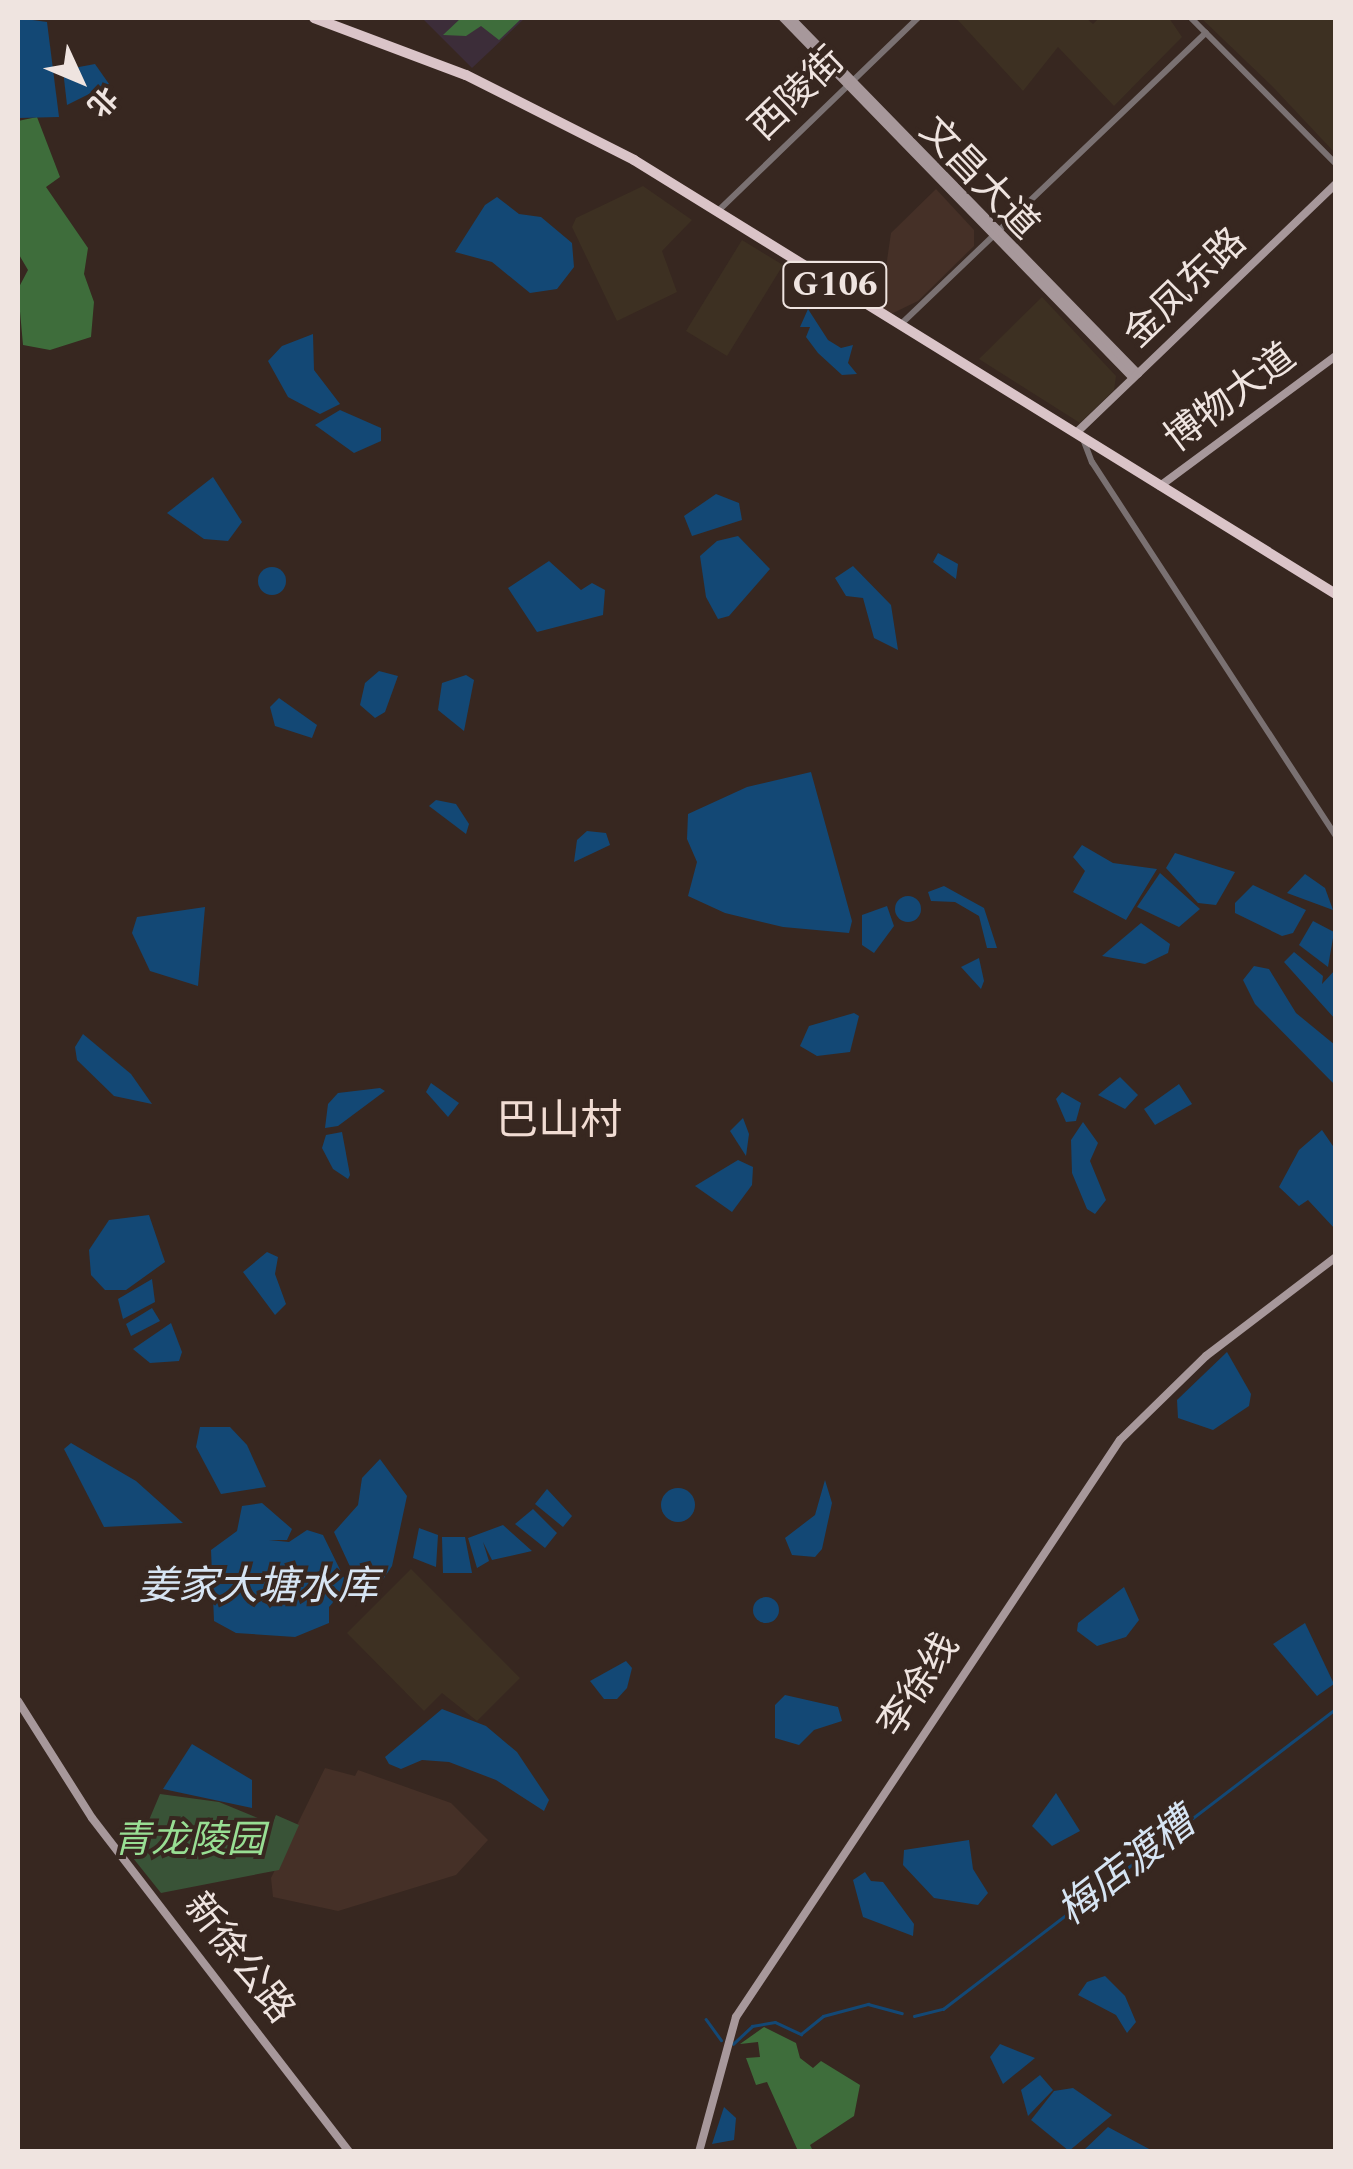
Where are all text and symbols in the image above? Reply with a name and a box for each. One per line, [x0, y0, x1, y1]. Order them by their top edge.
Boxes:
north arrow [30, 30, 130, 130]
street label: 西陵街 [741, 39, 855, 151]
text: 北 [77, 76, 127, 126]
street label: 文昌大道 [909, 108, 1047, 250]
street label: 金凤东路 [1115, 220, 1257, 358]
road number: G106 [780, 255, 890, 315]
street label: 博物大道 [1157, 335, 1305, 463]
district label: 巴山村 [496, 1097, 622, 1147]
water label: 姜家大塘水库 [138, 1564, 378, 1612]
street label: 李徐线 [870, 1626, 970, 1746]
water label: 梅店渡槽 [1049, 1800, 1205, 1936]
park label: 青龙陵园 [113, 1819, 265, 1865]
street label: 新徐公路 [173, 1885, 303, 2033]

